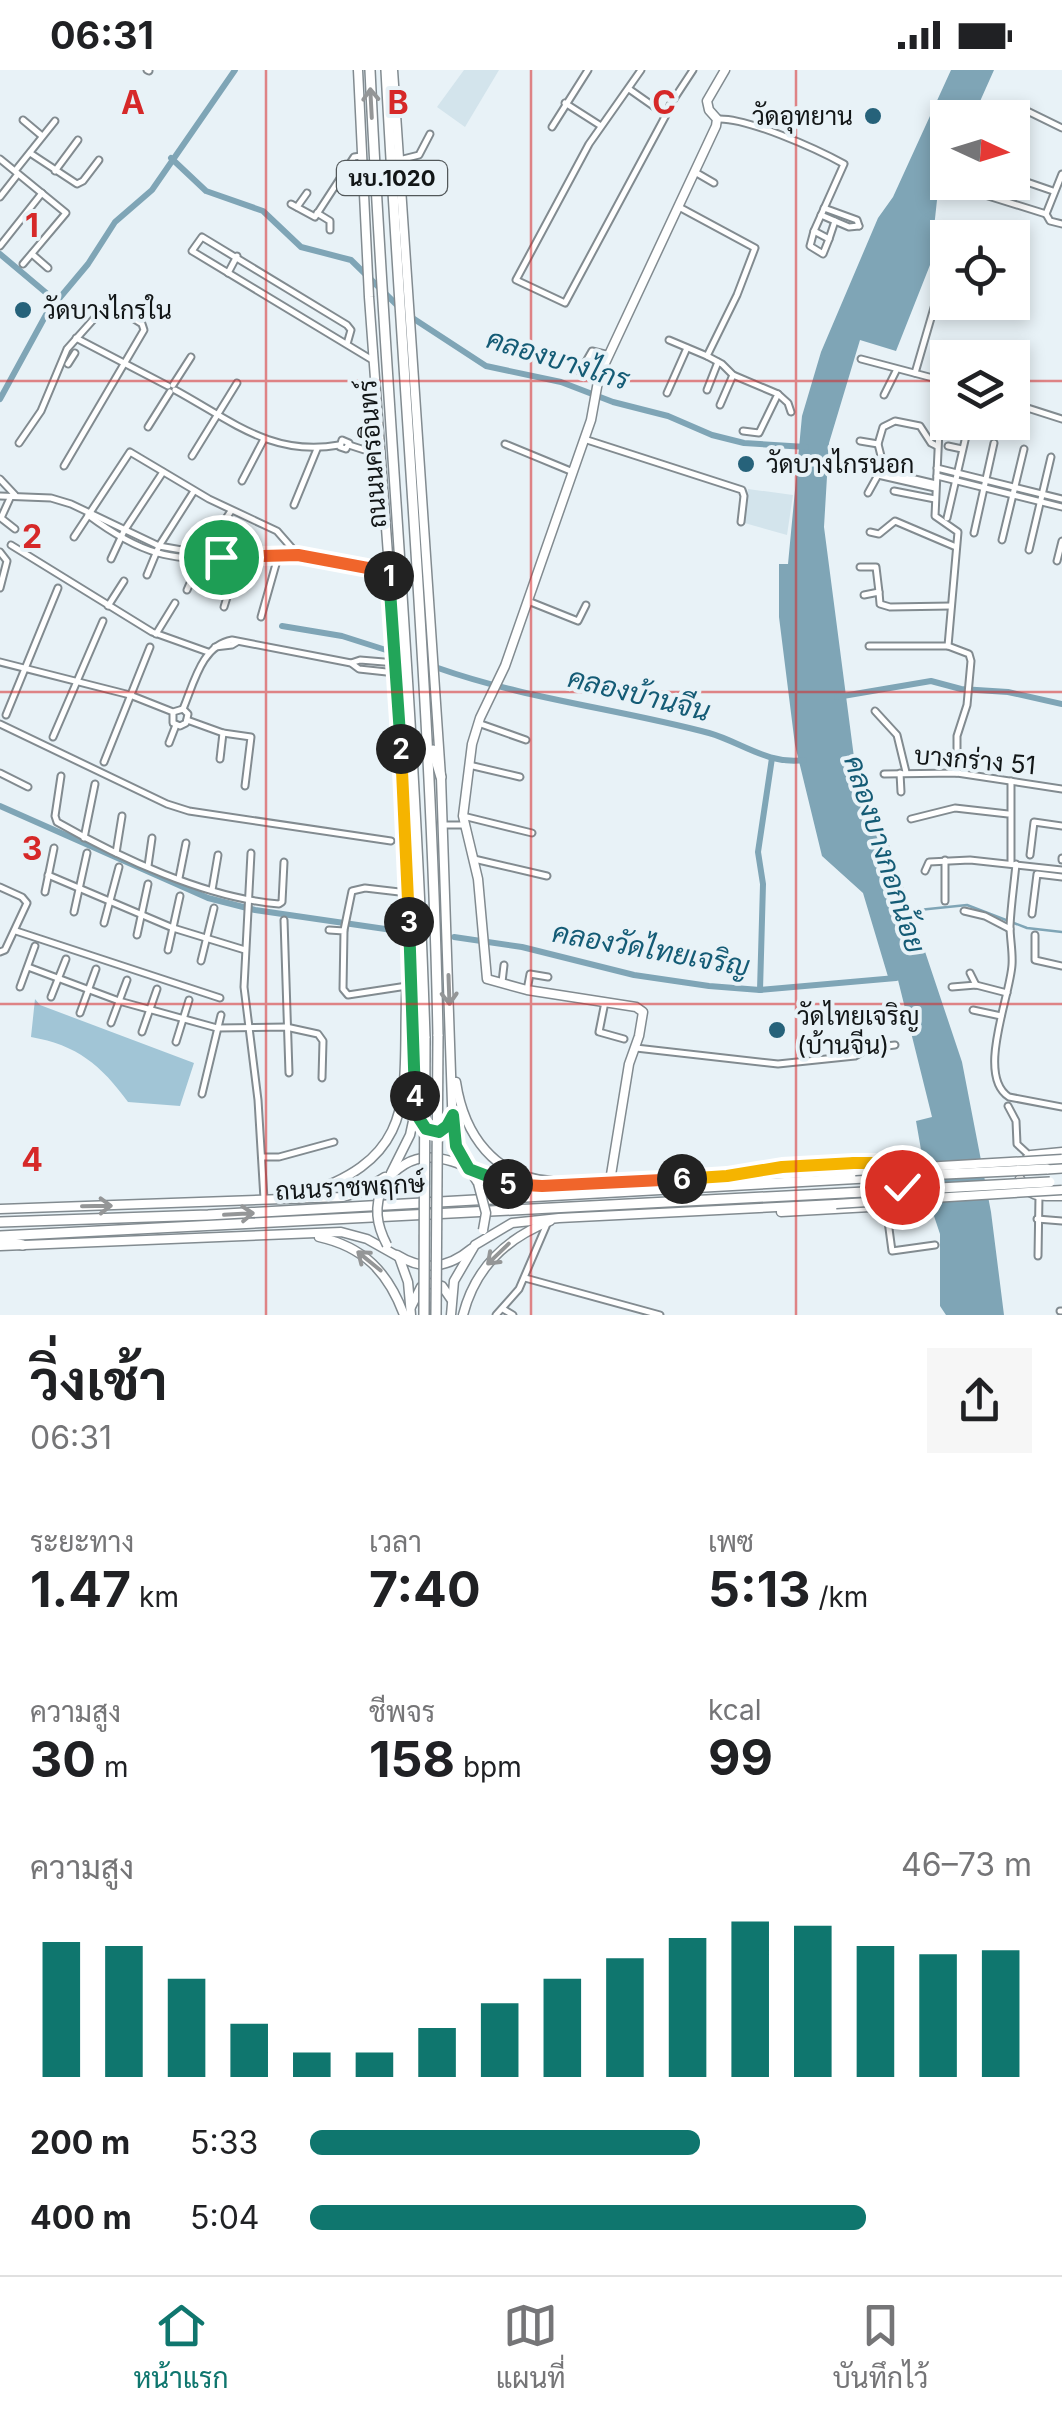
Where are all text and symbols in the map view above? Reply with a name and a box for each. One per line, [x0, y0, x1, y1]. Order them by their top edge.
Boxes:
text: 06:31 [50, 12, 154, 58]
text: A [121, 83, 145, 122]
text: B [387, 83, 409, 122]
text: C [652, 83, 676, 122]
one-way arrow [361, 88, 380, 120]
place label: วัดอุทยาน [752, 100, 853, 134]
north arrow [930, 100, 1030, 200]
map controls [930, 100, 1030, 440]
marker: วัดอุทยาน [862, 105, 884, 127]
road number: นบ.1020 [337, 161, 447, 195]
text: 1 [25, 206, 39, 245]
button: locate [930, 220, 1030, 320]
place label: วัดบางไกรใน [43, 294, 172, 325]
marker: วัดบางไกรใน [12, 299, 34, 321]
water label: คลองบางไกร [483, 319, 635, 397]
button: layers [930, 340, 1030, 440]
street label: ถนนนครอินทร์ [350, 379, 392, 529]
place label: วัดบางไกรนอก [766, 448, 914, 479]
marker: วัดบางไกรนอก [735, 453, 757, 475]
pin [179, 515, 264, 600]
text: 2 [22, 517, 42, 556]
icon: arrive [194, 530, 249, 585]
pin: 1 [364, 551, 414, 601]
text: 1 [383, 559, 395, 593]
water label: คลองบ้านจีน [564, 658, 714, 728]
pin: 2 [376, 724, 426, 774]
text: 2 [392, 732, 410, 766]
street label: บางกร่าง 51 [913, 740, 1037, 780]
water label: คลองบางกอกน้อย [837, 750, 935, 957]
text: 3 [22, 829, 42, 868]
pin: 3 [384, 897, 434, 947]
text: 3 [400, 905, 418, 939]
water label: คลองวัดไทยเจริญ [550, 913, 753, 984]
one-way arrow [440, 974, 459, 1006]
place label: วัดไทยเจริญ (บ้านจีน) [797, 1000, 920, 1060]
marker: วัดไทยเจริญ (บ้านจีน) [766, 1019, 788, 1041]
pin: 4 [390, 1071, 440, 1121]
text: 4 [406, 1079, 424, 1113]
text: 4 [21, 1140, 43, 1179]
pin [860, 1145, 945, 1230]
pin: 6 [657, 1154, 707, 1204]
pin: 5 [483, 1159, 533, 1209]
icon: check [875, 1160, 930, 1215]
text: 6 [673, 1162, 691, 1196]
street label: ถนนราชพฤกษ์ [274, 1166, 427, 1207]
text: 5 [499, 1167, 517, 1201]
one-way arrow [81, 1197, 113, 1216]
one-way arrow [222, 1204, 254, 1223]
one-way arrow [486, 1242, 510, 1266]
one-way arrow [357, 1250, 382, 1273]
text: วิ่งเช้า [30, 1347, 168, 1413]
button: share [927, 1348, 1032, 1453]
text: 06:31 [30, 1418, 112, 1457]
text: ระยะทาง [30, 1525, 134, 1559]
text: เวลา [369, 1525, 422, 1559]
text: เพซ [708, 1525, 754, 1559]
text: 1.47 [30, 1559, 131, 1619]
text: 7:40 [369, 1559, 481, 1619]
text: 5:13 [708, 1559, 811, 1619]
text: km [131, 1580, 179, 1614]
text: /km [811, 1580, 868, 1614]
text: kcal [708, 1693, 762, 1727]
text: ความสูง [30, 1695, 121, 1729]
text: ชีพจร [369, 1695, 435, 1729]
text: 99 [708, 1727, 773, 1787]
text: 30 [30, 1729, 96, 1789]
text: 158 [369, 1729, 455, 1789]
text: m [96, 1750, 128, 1784]
text: bpm [455, 1750, 522, 1784]
text: 46–73 m [901, 1845, 1032, 1884]
text: ความสูง [30, 1848, 134, 1887]
text: 200 m [30, 2123, 130, 2162]
text: 5:33 [190, 2123, 258, 2162]
text: 400 m [30, 2198, 132, 2237]
text: 5:04 [190, 2198, 260, 2237]
tab: หน้าแรก [134, 2298, 229, 2395]
tab: แผนที่ [496, 2298, 566, 2395]
tab: บันทึกไว้ [833, 2298, 928, 2395]

